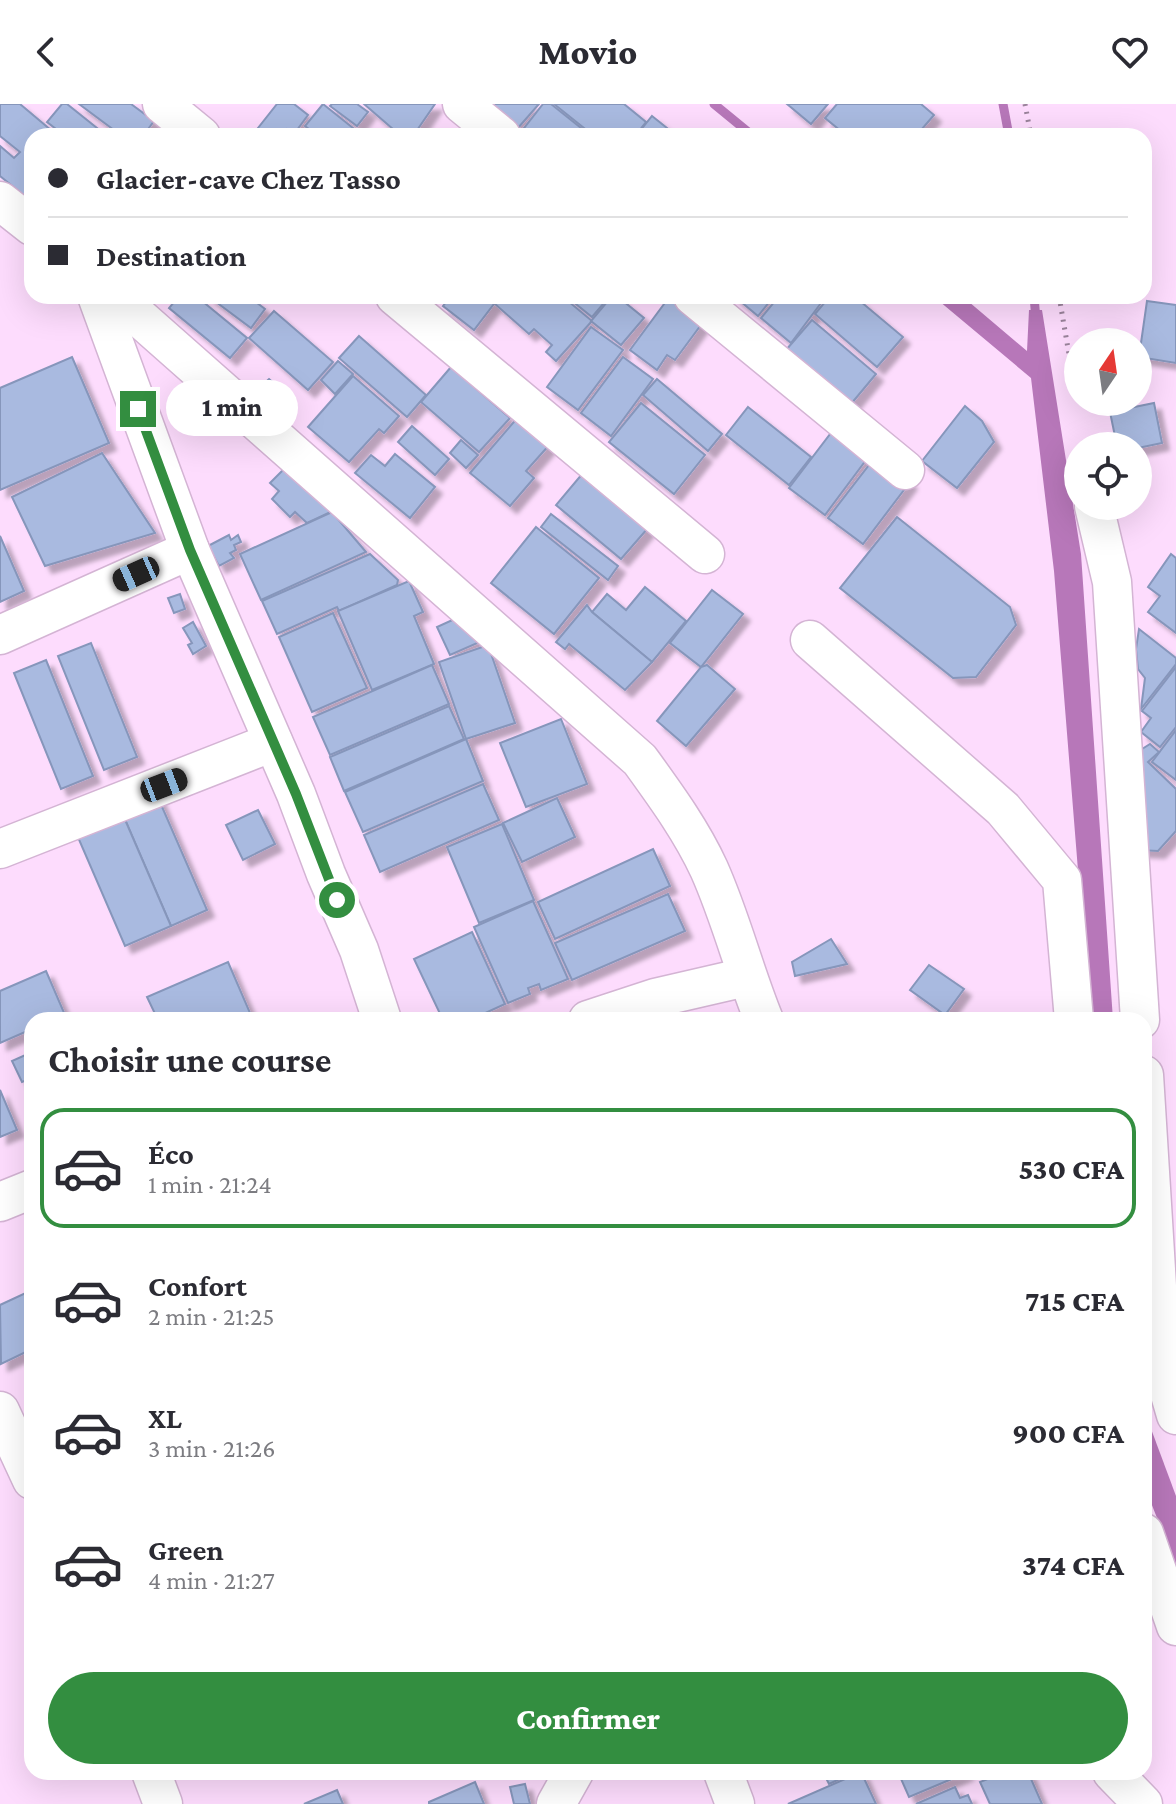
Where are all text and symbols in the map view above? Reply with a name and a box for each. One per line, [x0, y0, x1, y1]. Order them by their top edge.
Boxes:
icon: back [24, 30, 68, 74]
icon: heart [1108, 30, 1152, 74]
text: Movio [539, 32, 637, 72]
text: Glacier-cave Chez Tasso [96, 162, 401, 195]
text: Destination [96, 239, 247, 272]
north arrow [1064, 328, 1152, 416]
map controls [1064, 328, 1152, 520]
callout: 1 min [166, 381, 298, 437]
route end [120, 391, 156, 427]
text: 1 min [202, 393, 262, 422]
button: locate [1064, 432, 1152, 520]
car [109, 553, 163, 595]
car [137, 765, 191, 805]
route start [319, 882, 355, 918]
text: Choisir une course [48, 1040, 331, 1080]
icon: car [52, 1132, 124, 1204]
text: Éco [148, 1137, 194, 1170]
text: 530 CFA [1018, 1152, 1124, 1185]
text: 1 min · 21:24 [148, 1170, 272, 1199]
icon: car [52, 1264, 124, 1336]
text: Confort [148, 1269, 247, 1302]
text: 715 CFA [1025, 1284, 1124, 1317]
text: 2 min · 21:25 [148, 1302, 275, 1331]
icon: car [52, 1396, 124, 1468]
text: XL [148, 1401, 182, 1434]
text: 900 CFA [1012, 1416, 1124, 1449]
text: 3 min · 21:26 [148, 1434, 275, 1463]
icon: car [52, 1528, 124, 1600]
text: Green [148, 1533, 224, 1566]
text: 374 CFA [1022, 1548, 1124, 1581]
text: 4 min · 21:27 [148, 1566, 275, 1595]
button: Confirmer [48, 1672, 1128, 1764]

